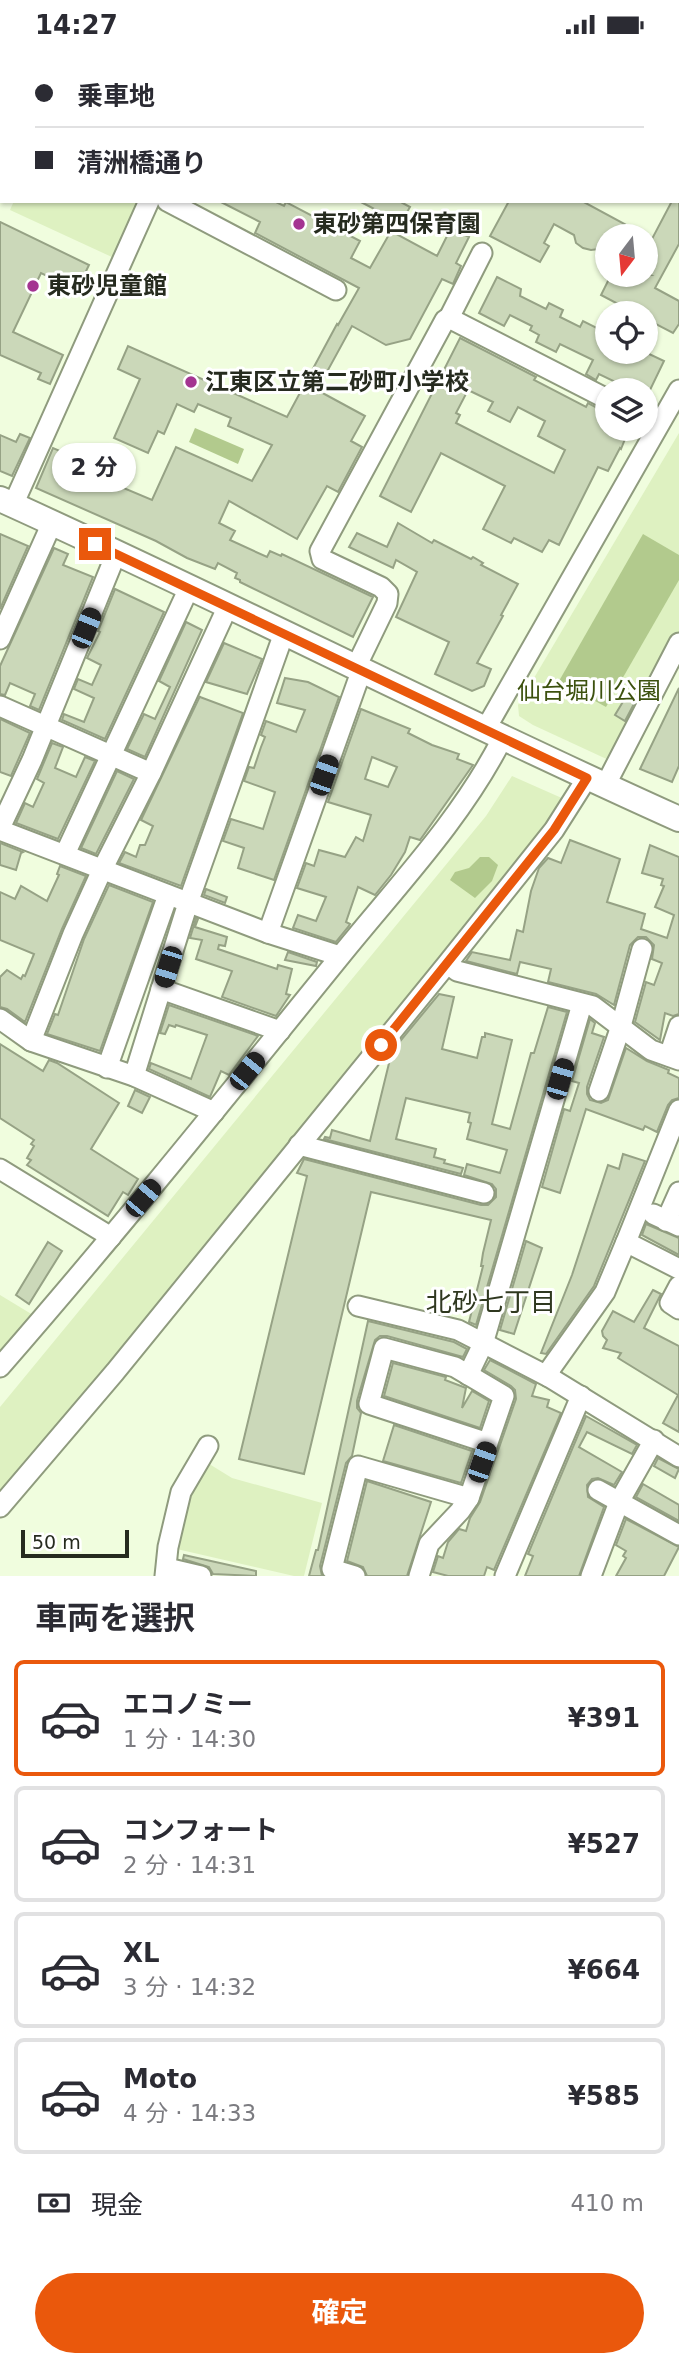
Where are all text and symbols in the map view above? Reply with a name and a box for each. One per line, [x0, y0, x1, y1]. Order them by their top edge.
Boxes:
text: 14:27 [35, 10, 118, 40]
text: 乗車地 [77, 81, 155, 111]
text: 清洲橋通り [77, 148, 207, 178]
place label: 東砂第四保育園 [313, 210, 481, 238]
marker: 東砂第四保育園 [291, 216, 307, 232]
north arrow [595, 224, 658, 287]
map controls [595, 224, 658, 441]
place label: 東砂児童館 [47, 272, 167, 300]
marker: 東砂児童館 [25, 278, 41, 294]
button: locate [595, 301, 658, 364]
place label: 江東区立第二砂町小学校 [205, 368, 469, 396]
marker: 江東区立第二砂町小学校 [183, 374, 199, 390]
button: layers [595, 378, 658, 441]
callout: 2 分 [53, 442, 137, 491]
text: 2 分 [70, 454, 118, 480]
route end [79, 528, 111, 560]
car [69, 605, 104, 651]
park label: 仙台堀川公園 [517, 677, 661, 705]
car [308, 752, 341, 798]
car [152, 944, 185, 990]
route start [365, 1029, 397, 1061]
car [226, 1048, 269, 1094]
car [545, 1056, 576, 1102]
car [122, 1175, 165, 1221]
district label: 北砂七丁目 [426, 1287, 556, 1317]
car [466, 1439, 499, 1485]
scale bar [21, 1527, 130, 1559]
text: 50 m [32, 1531, 81, 1553]
text: 車両を選択 [35, 1599, 195, 1637]
icon: car [39, 1687, 102, 1750]
text: エコノミー [123, 1689, 253, 1719]
text: ¥391 [568, 1703, 640, 1733]
text: 1 分 · 14:30 [123, 1726, 256, 1752]
icon: car [39, 1813, 102, 1876]
text: コンフォート [123, 1815, 278, 1845]
text: ¥527 [568, 1829, 640, 1859]
text: 2 分 · 14:31 [123, 1852, 256, 1878]
text: XL [123, 1938, 160, 1968]
icon: car [39, 1939, 102, 2002]
text: ¥664 [568, 1955, 640, 1985]
text: 3 分 · 14:32 [123, 1974, 256, 2000]
text: Moto [123, 2064, 197, 2094]
icon: car [39, 2065, 102, 2128]
text: ¥585 [568, 2081, 640, 2111]
text: 4 分 · 14:33 [123, 2100, 256, 2126]
icon: cash [35, 2184, 73, 2222]
text: 現金 [91, 2190, 143, 2220]
text: 410 m [570, 2190, 644, 2216]
button: 確定 [35, 2273, 644, 2353]

